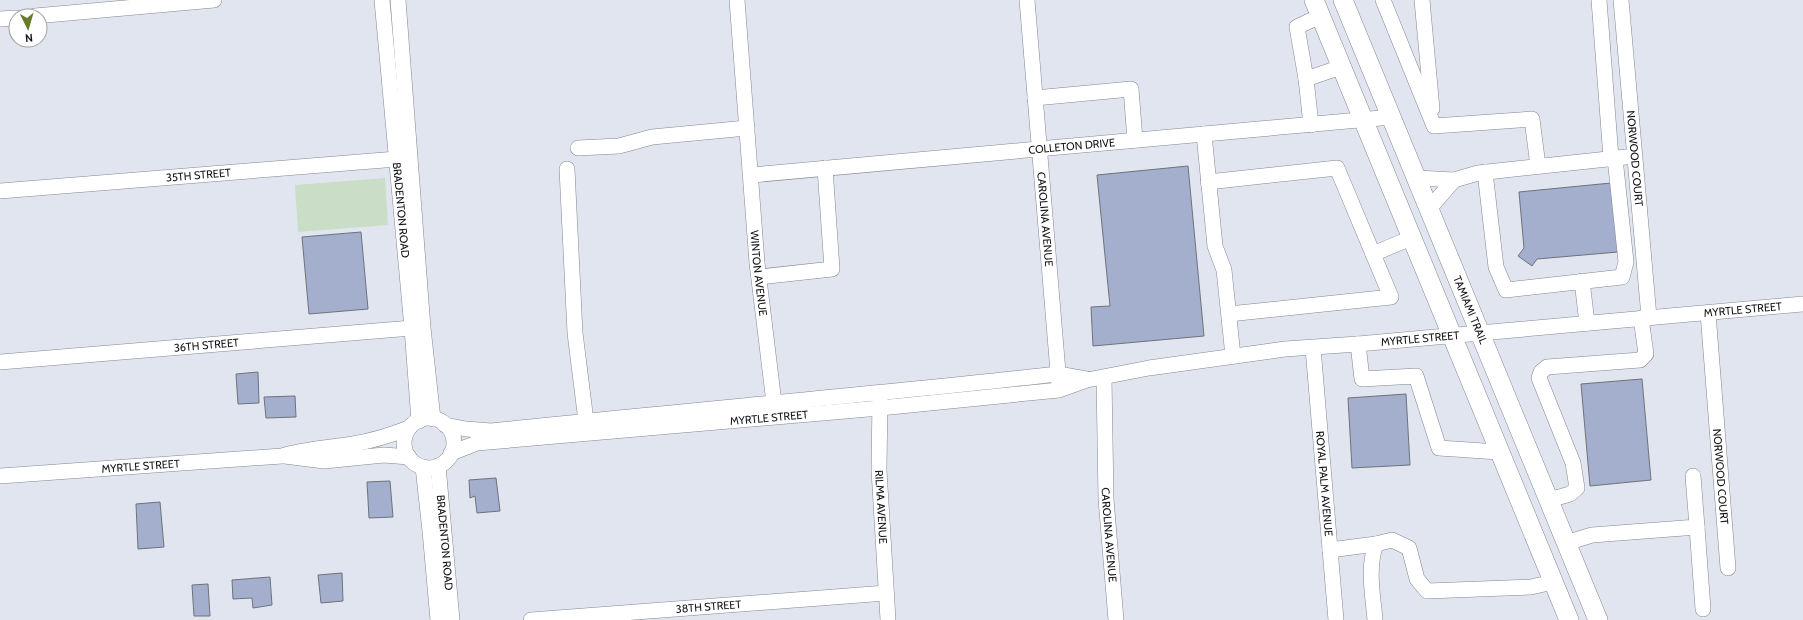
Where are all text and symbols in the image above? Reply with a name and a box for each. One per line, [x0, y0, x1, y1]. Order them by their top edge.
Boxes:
north arrow [8, 8, 48, 48]
text: N [24, 31, 33, 45]
street label: NORWOOD COURT [1624, 110, 1646, 207]
street label: COLLETON DRIVE [1028, 135, 1116, 157]
street label: BRADENTON ROAD [390, 162, 413, 259]
street label: 35TH STREET [165, 165, 231, 185]
street label: CAROLINA AVENUE [1034, 171, 1056, 267]
street label: WINTON AVENUE [748, 230, 770, 317]
street label: TAMIAMI TRAIL [1450, 274, 1491, 346]
street label: MYRTLE STREET [1703, 299, 1783, 320]
street label: MYRTLE STREET [1380, 328, 1460, 349]
street label: 36TH STREET [173, 335, 239, 355]
street label: MYRTLE STREET [729, 407, 809, 428]
street label: NORWOOD COURT [1710, 428, 1732, 525]
street label: ROYAL PALM AVENUE [1313, 430, 1336, 537]
street label: MYRTLE STREET [101, 456, 180, 476]
street label: RILMA AVENUE [872, 470, 890, 544]
street label: CAROLINA AVENUE [1099, 487, 1120, 583]
street label: BRADENTON ROAD [434, 494, 456, 591]
street label: 38TH STREET [675, 597, 742, 616]

